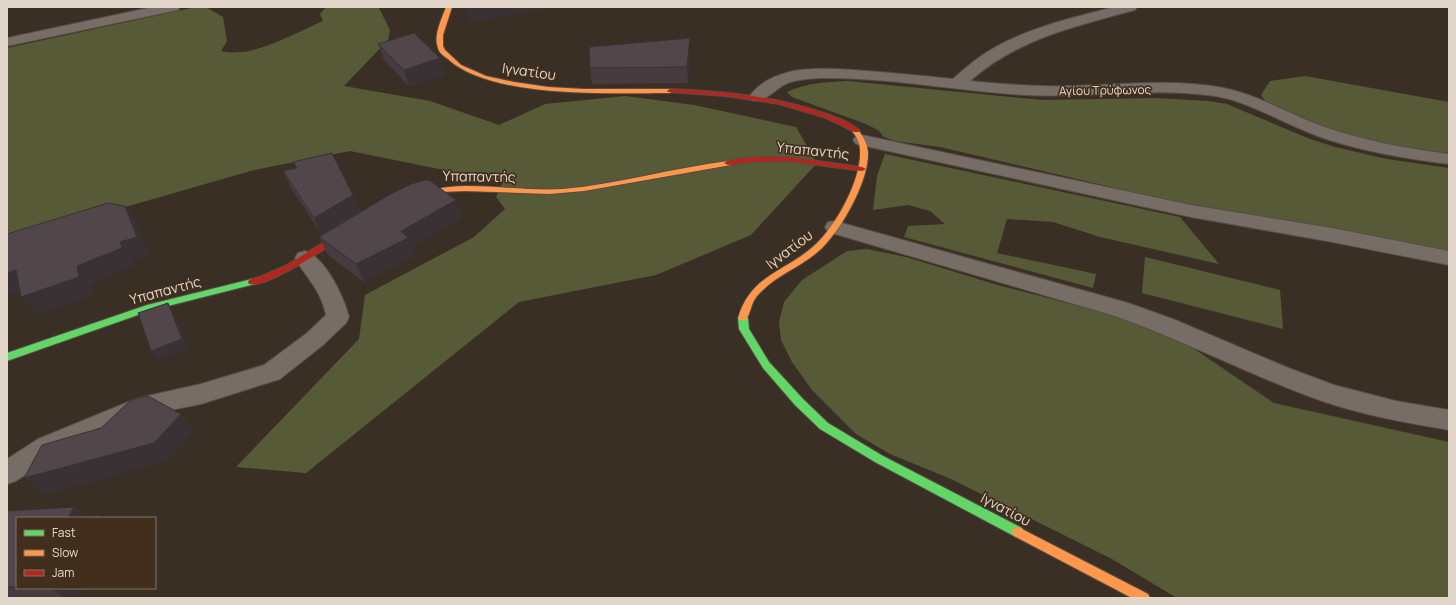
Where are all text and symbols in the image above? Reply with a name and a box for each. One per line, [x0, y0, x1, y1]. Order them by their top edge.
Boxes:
street label: Ιγνατίου [501, 58, 557, 84]
street label: Αγίου Τρύφωνος [1059, 81, 1152, 99]
street label: Υπαπαντής [776, 137, 851, 163]
street label: Υπαπαντής [442, 166, 516, 186]
street label: Ιγνατίου [762, 225, 816, 273]
street label: Υπαπαντής [127, 271, 203, 309]
street label: Ιγνατίου [978, 488, 1034, 530]
legend [16, 517, 156, 589]
text: Fast [52, 524, 76, 541]
text: Slow [52, 544, 78, 561]
text: Jam [52, 564, 74, 581]

